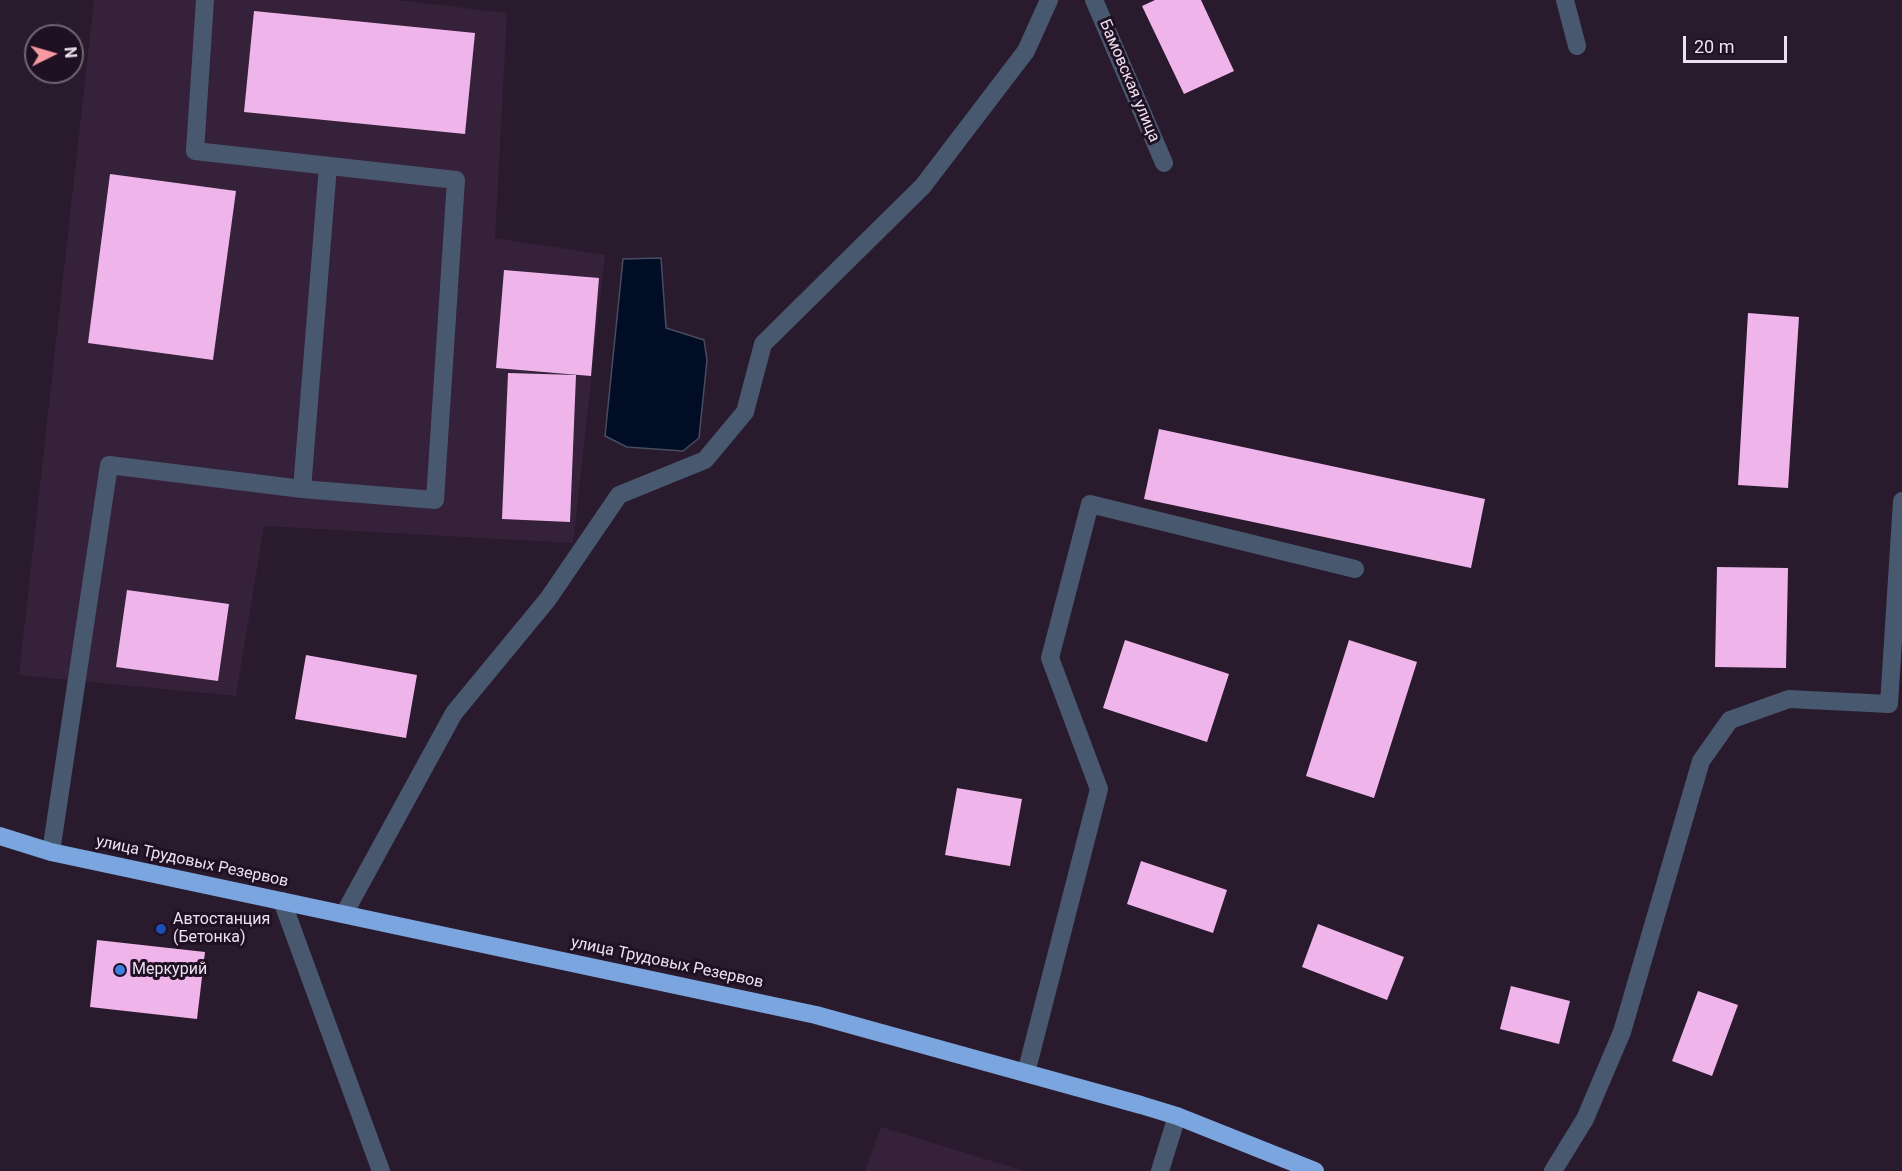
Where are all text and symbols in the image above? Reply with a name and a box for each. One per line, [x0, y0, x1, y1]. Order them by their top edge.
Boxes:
street label: Бамовская улица [1095, 17, 1163, 145]
north arrow [24, 24, 84, 84]
scale bar [1686, 24, 1790, 62]
text: 20 m [1694, 36, 1734, 57]
text: N [60, 46, 80, 59]
street label: улица Трудовых Резервов [94, 832, 290, 892]
place label: Автостанция (Бетонка) [173, 910, 270, 948]
marker: Автостанция (Бетонка) [154, 922, 168, 936]
street label: улица Трудовых Резервов [569, 933, 765, 993]
place label: Меркурий [132, 960, 207, 980]
marker: Меркурий [113, 963, 127, 977]

